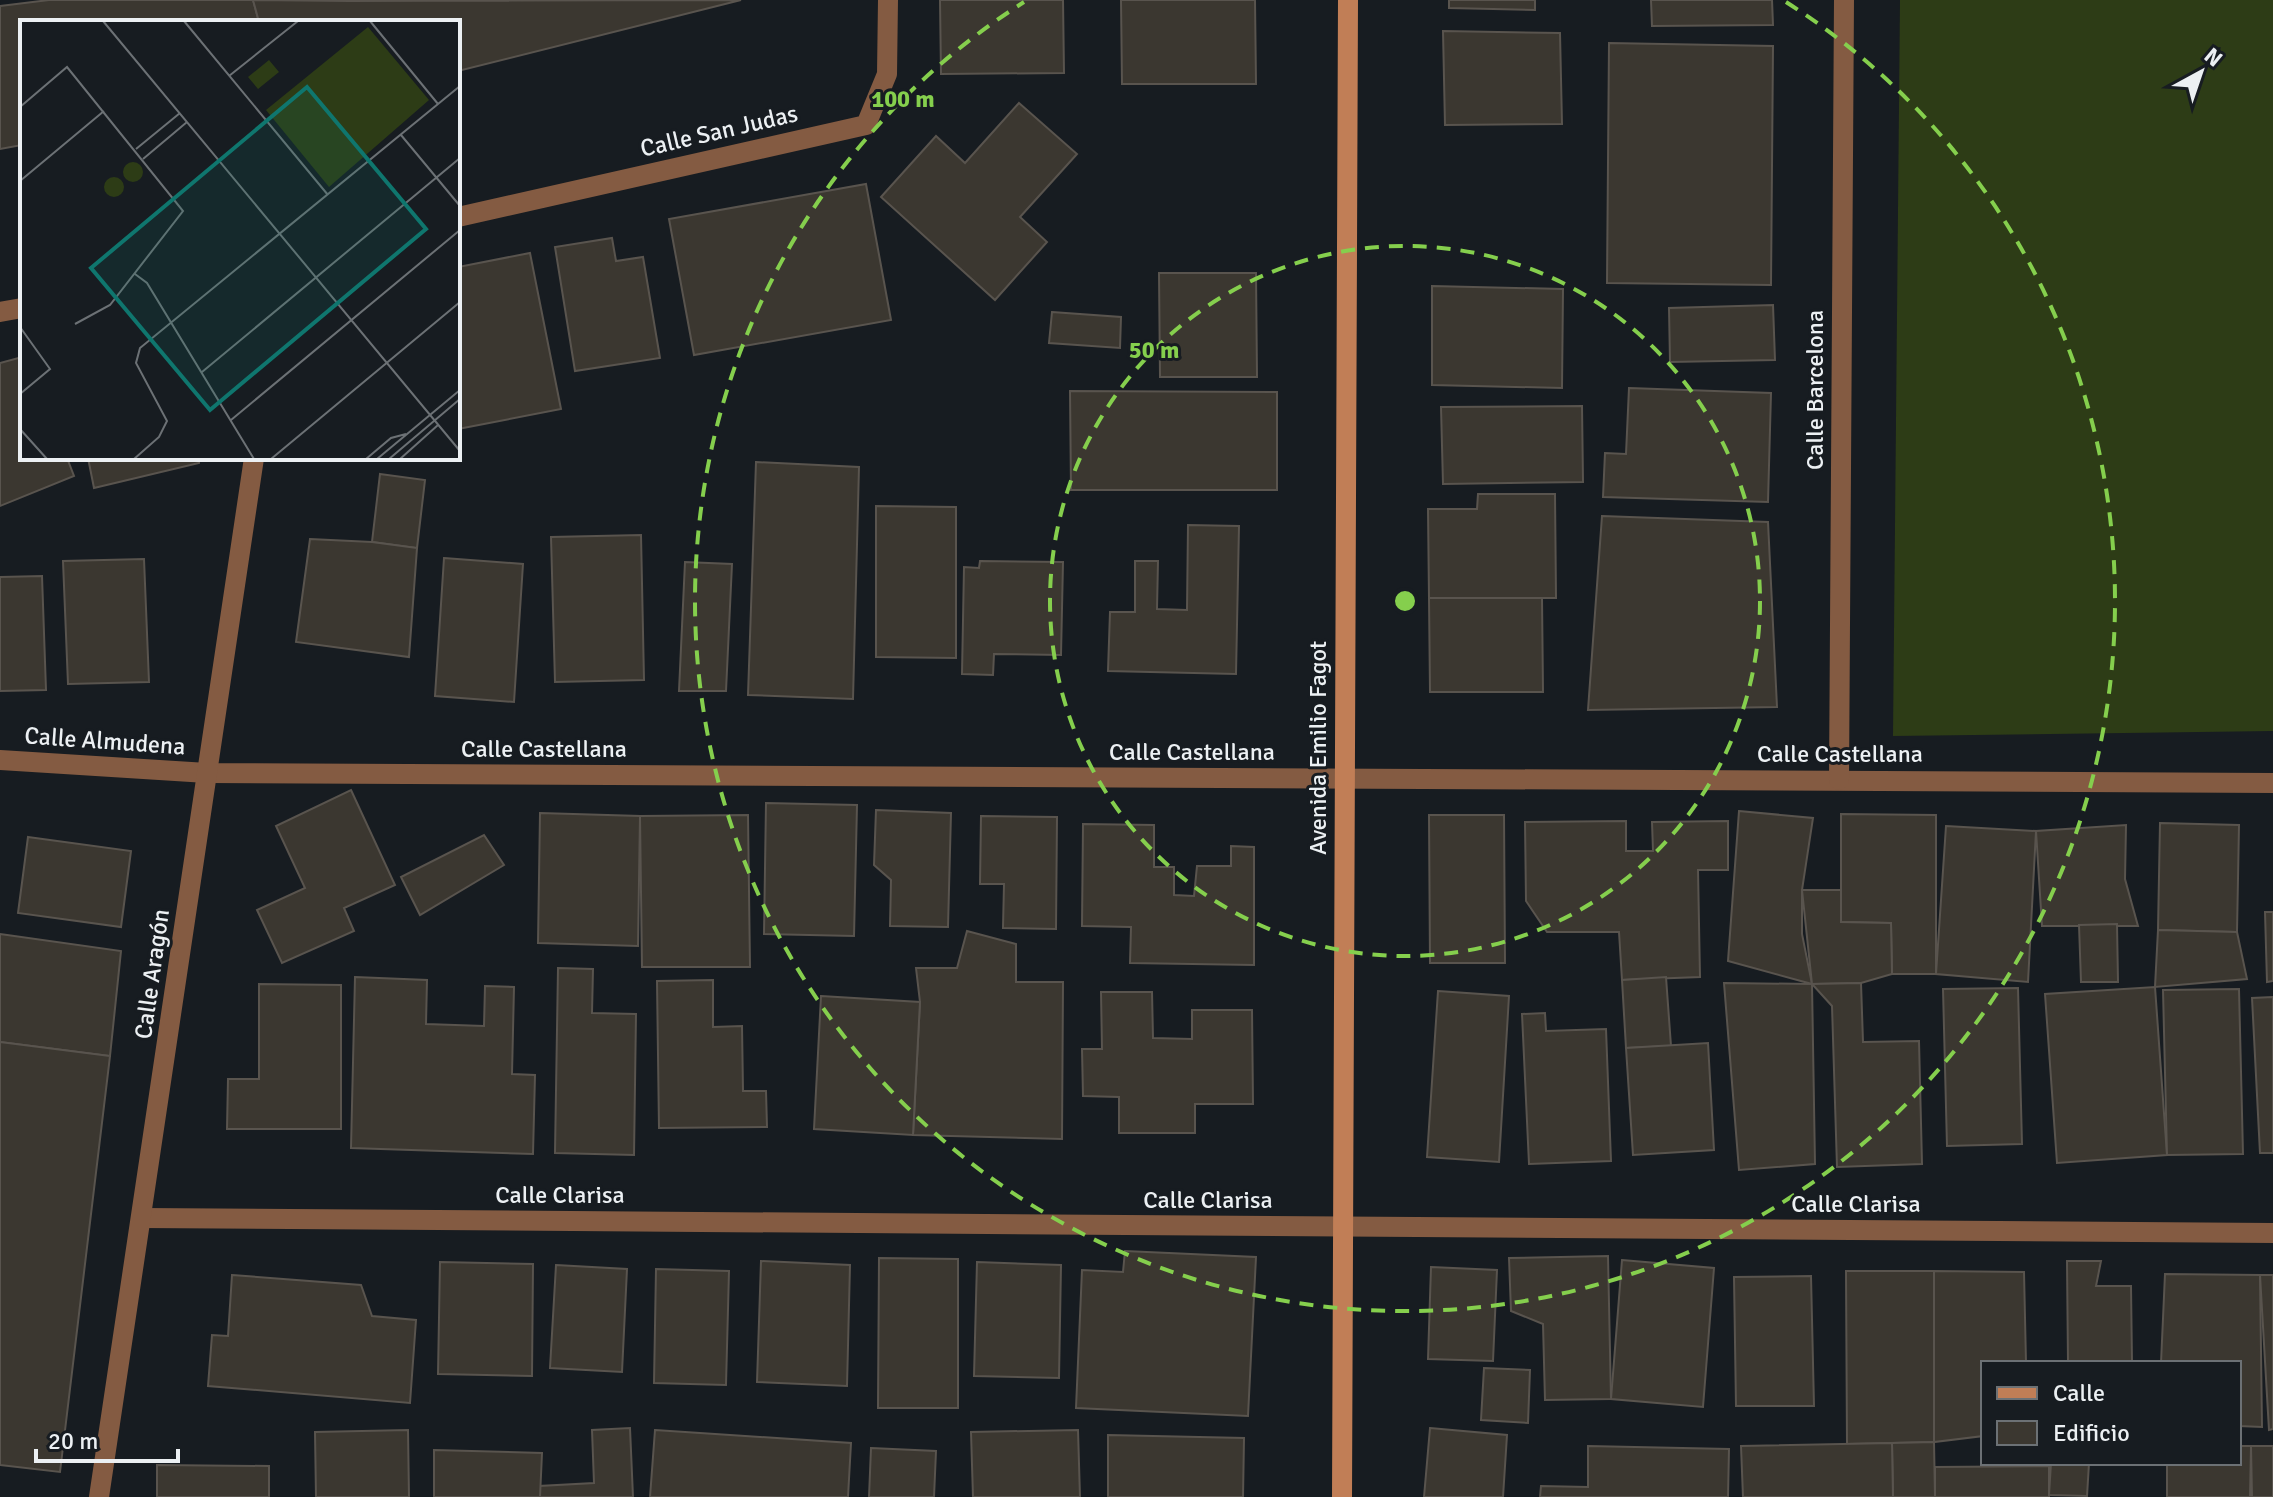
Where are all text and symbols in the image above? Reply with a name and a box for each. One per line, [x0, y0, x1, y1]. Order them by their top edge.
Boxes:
inset map [20, 20, 460, 460]
north arrow [2161, 32, 2241, 112]
text: N [2199, 42, 2228, 72]
text: 100 m [871, 84, 935, 114]
street label: Calle San Judas [637, 98, 801, 164]
street label: Calle Barcelona [1800, 310, 1830, 470]
text: 50 m [1129, 335, 1179, 365]
centre of rings [1391, 587, 1419, 615]
street label: Avenida Emilio Fagot [1303, 641, 1333, 855]
street label: Calle Almudena [24, 720, 186, 762]
street label: Calle Castellana [461, 734, 627, 764]
street label: Calle Castellana [1109, 737, 1275, 767]
street label: Calle Castellana [1757, 739, 1923, 769]
street label: Calle Aragón [128, 907, 176, 1041]
street label: Calle Clarisa [495, 1180, 625, 1210]
street label: Calle Clarisa [1143, 1185, 1273, 1215]
street label: Calle Clarisa [1791, 1189, 1921, 1219]
legend [1981, 1361, 2241, 1465]
text: Calle [2053, 1378, 2105, 1408]
scale bar [36, 1413, 178, 1463]
text: Edificio [2053, 1418, 2130, 1448]
text: 20 m [48, 1426, 98, 1456]

